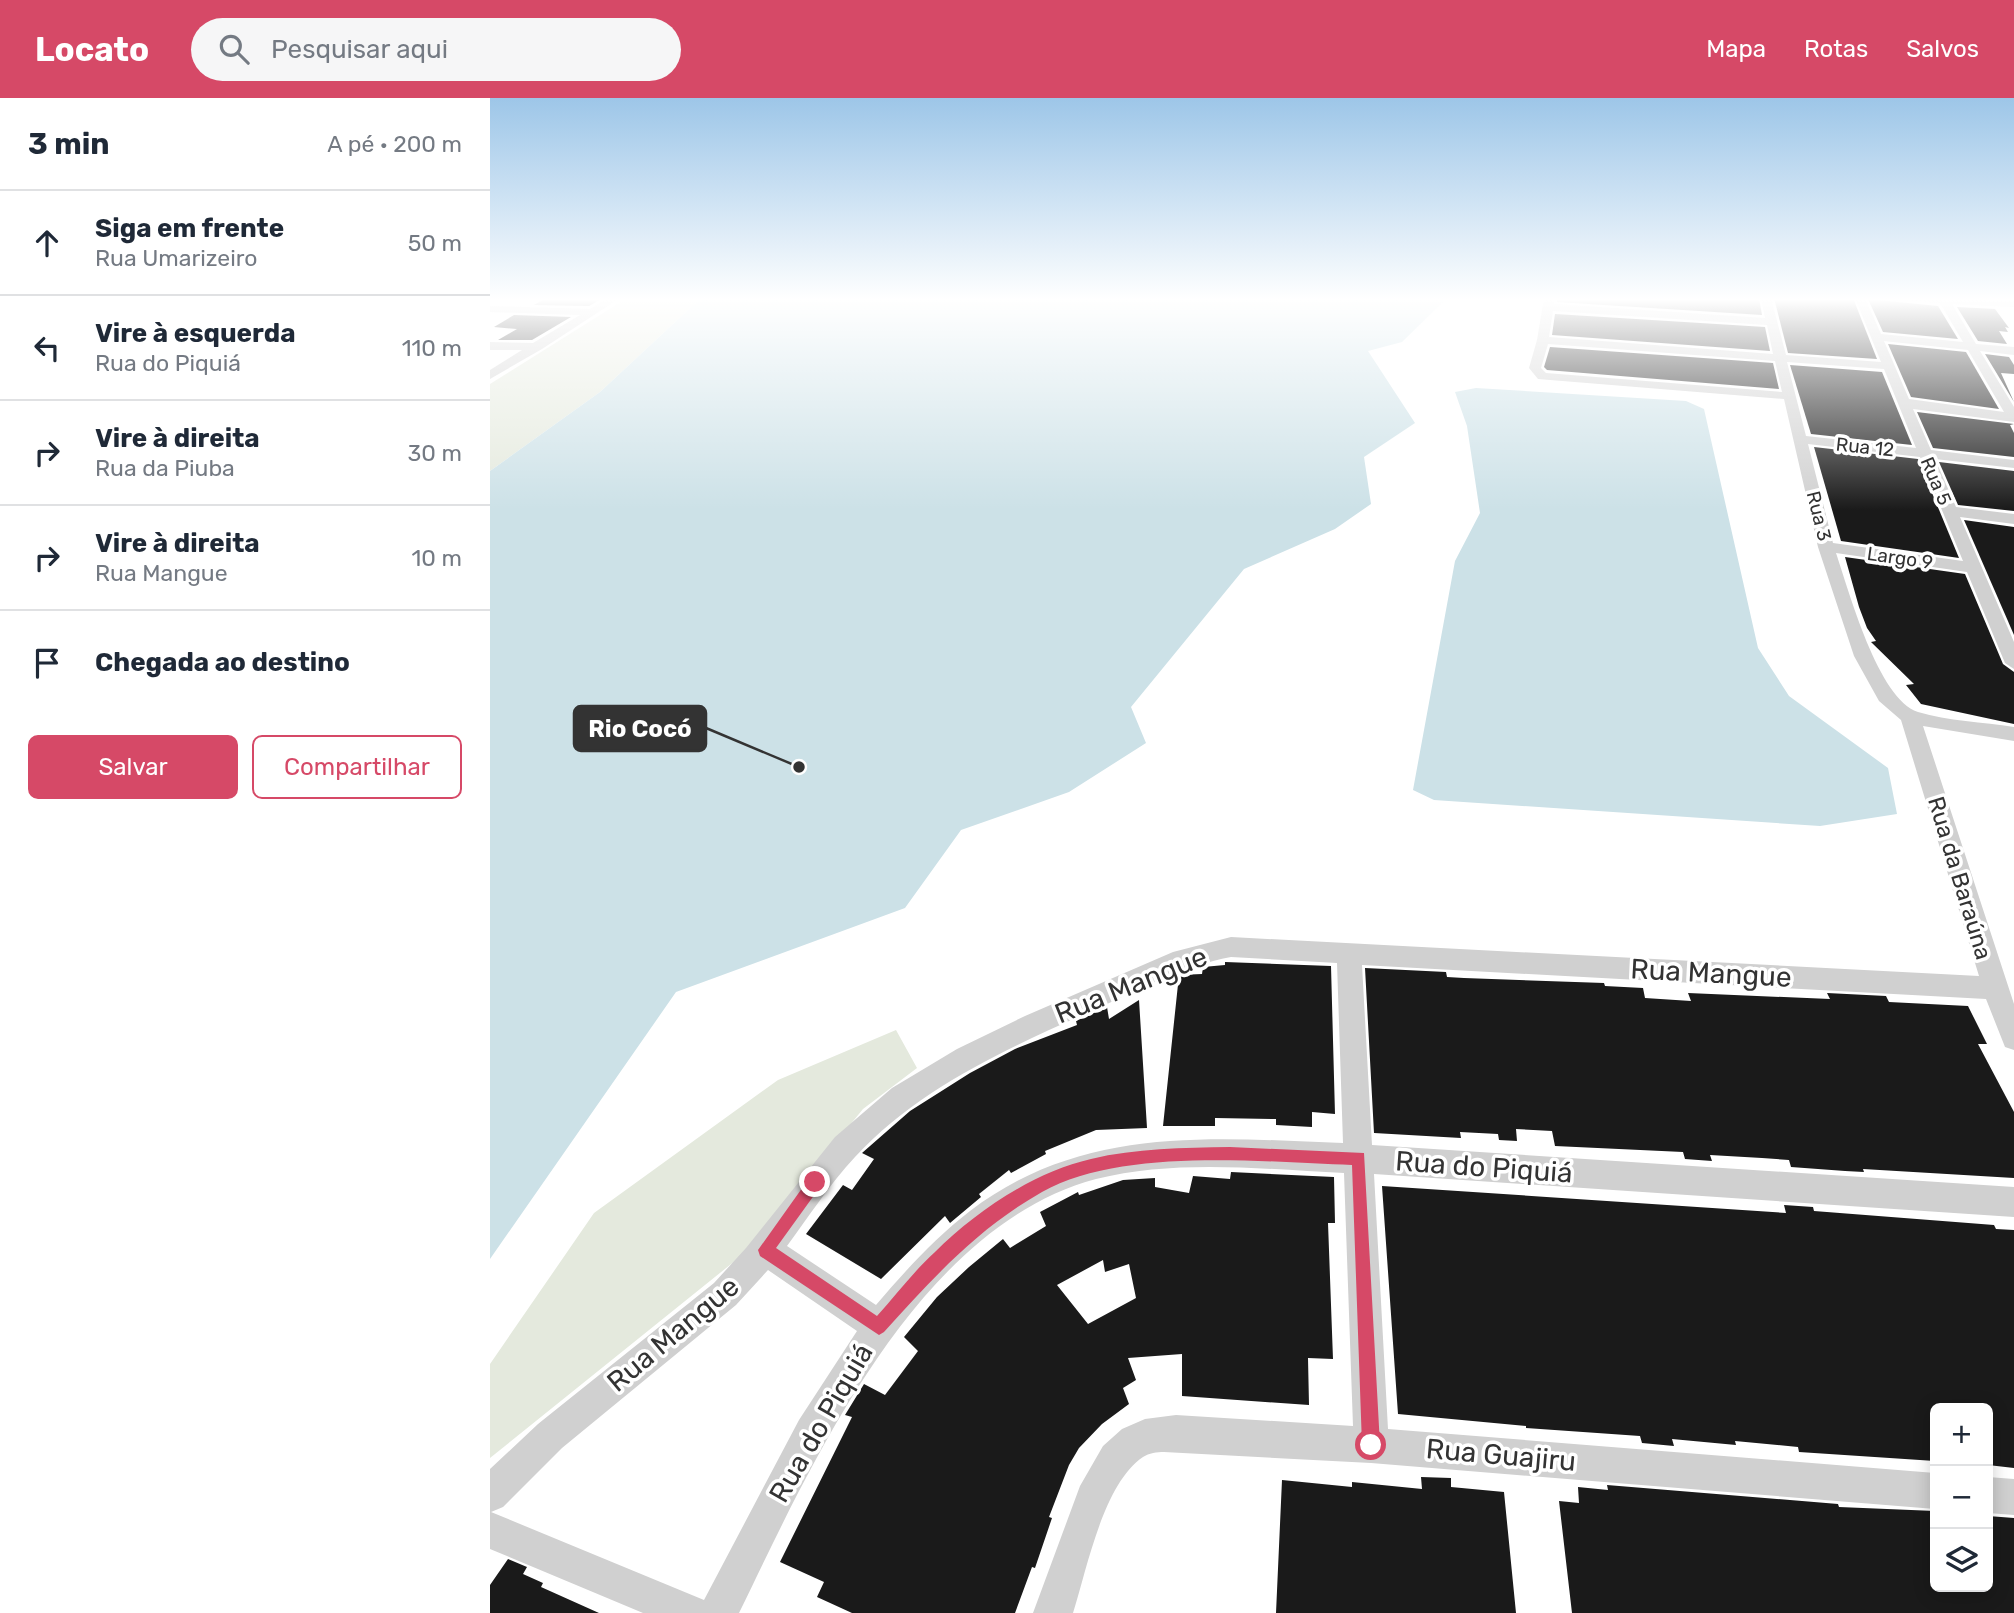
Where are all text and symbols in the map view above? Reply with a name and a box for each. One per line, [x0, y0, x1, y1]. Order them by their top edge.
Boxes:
search box [191, 18, 681, 81]
text: Locato [35, 30, 149, 69]
icon: search [215, 30, 253, 68]
text: Pesquisar aqui [271, 34, 448, 65]
text: Mapa [1706, 35, 1766, 63]
text: Rotas [1804, 35, 1868, 63]
text: Salvos [1906, 35, 1979, 63]
text: 3 min [28, 126, 110, 162]
text: A pé · 200 m [327, 130, 462, 158]
text: Siga em frente [95, 213, 284, 244]
icon: ahead [28, 224, 66, 262]
text: 50 m [408, 229, 462, 257]
text: Rua Umarizeiro [95, 244, 258, 272]
text: Vire à esquerda [95, 318, 296, 349]
icon: left [28, 329, 66, 367]
text: 110 m [402, 334, 462, 362]
text: Rua do Piquiá [95, 349, 241, 377]
text: Vire à direita [95, 423, 260, 454]
street label: Rua 12 [1835, 433, 1895, 461]
icon: right [28, 434, 66, 472]
text: 30 m [407, 439, 462, 467]
street label: Rua 5 [1916, 453, 1956, 509]
text: Rua da Piuba [95, 454, 235, 482]
street label: Rua 3 [1802, 489, 1836, 543]
text: Vire à direita [95, 528, 260, 559]
icon: right [28, 539, 66, 577]
street label: Largo 9 [1866, 542, 1934, 574]
text: 10 m [411, 544, 462, 572]
text: Rua Mangue [95, 559, 228, 587]
icon: arrive [28, 644, 66, 682]
text: Chegada ao destino [95, 647, 350, 678]
callout: Rio Cocó [574, 706, 706, 751]
text: Rio Cocó [588, 715, 692, 743]
button: Salvar [28, 735, 238, 799]
button: Compartilhar [252, 735, 462, 799]
street label: Rua da Baraúna [1922, 793, 1998, 963]
street label: Rua Mangue [1050, 939, 1212, 1031]
street label: Rua Mangue [1630, 952, 1792, 994]
street label: Rua do Piquiá [1394, 1144, 1574, 1190]
route end [799, 1166, 830, 1197]
street label: Rua Mangue [601, 1269, 745, 1399]
street label: Rua do Piquiá [762, 1338, 880, 1508]
map controls [1930, 1403, 1993, 1592]
button: + [1930, 1403, 1993, 1466]
route start [1355, 1429, 1386, 1460]
street label: Rua Guajiru [1425, 1432, 1577, 1478]
button: − [1930, 1466, 1993, 1529]
button: layers [1930, 1529, 1993, 1592]

